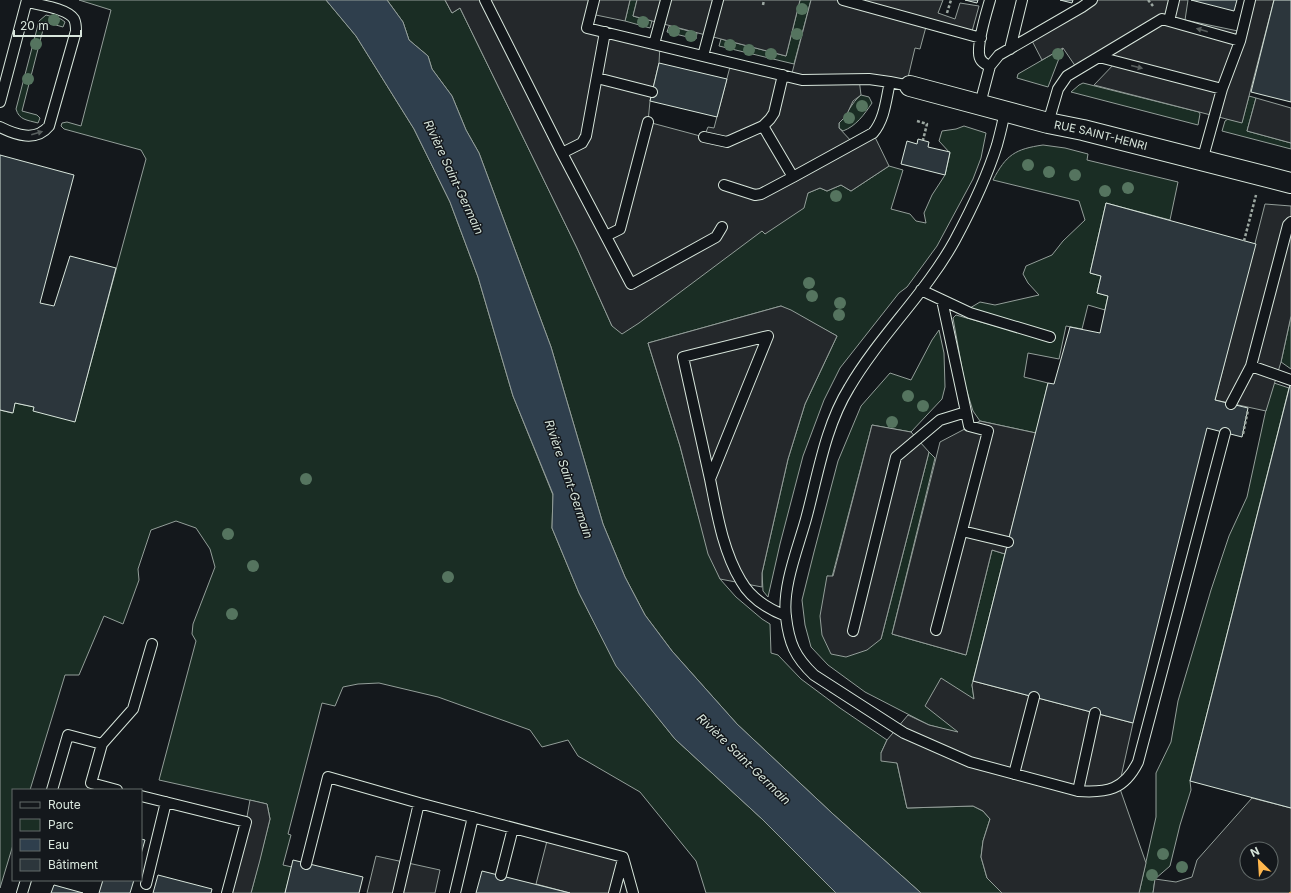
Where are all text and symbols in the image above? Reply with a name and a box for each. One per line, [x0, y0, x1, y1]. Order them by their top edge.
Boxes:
scale bar [14, 12, 81, 38]
text: 20 m [20, 18, 49, 33]
one-way arrow [1196, 27, 1208, 33]
one-way arrow [1131, 64, 1143, 70]
water label: Rivière Saint-Germain [421, 117, 487, 237]
street label: RUE SAINT-HENRI [1053, 117, 1149, 153]
one-way arrow [31, 130, 43, 136]
water label: Rivière Saint-Germain [542, 418, 596, 540]
water label: Rivière Saint-Germain [694, 710, 794, 808]
legend [12, 789, 142, 881]
text: Route [48, 797, 81, 812]
text: Parc [48, 817, 74, 832]
text: Eau [48, 837, 69, 852]
north arrow [1239, 841, 1279, 881]
text: N [1248, 844, 1262, 860]
text: Bâtiment [48, 857, 98, 872]

